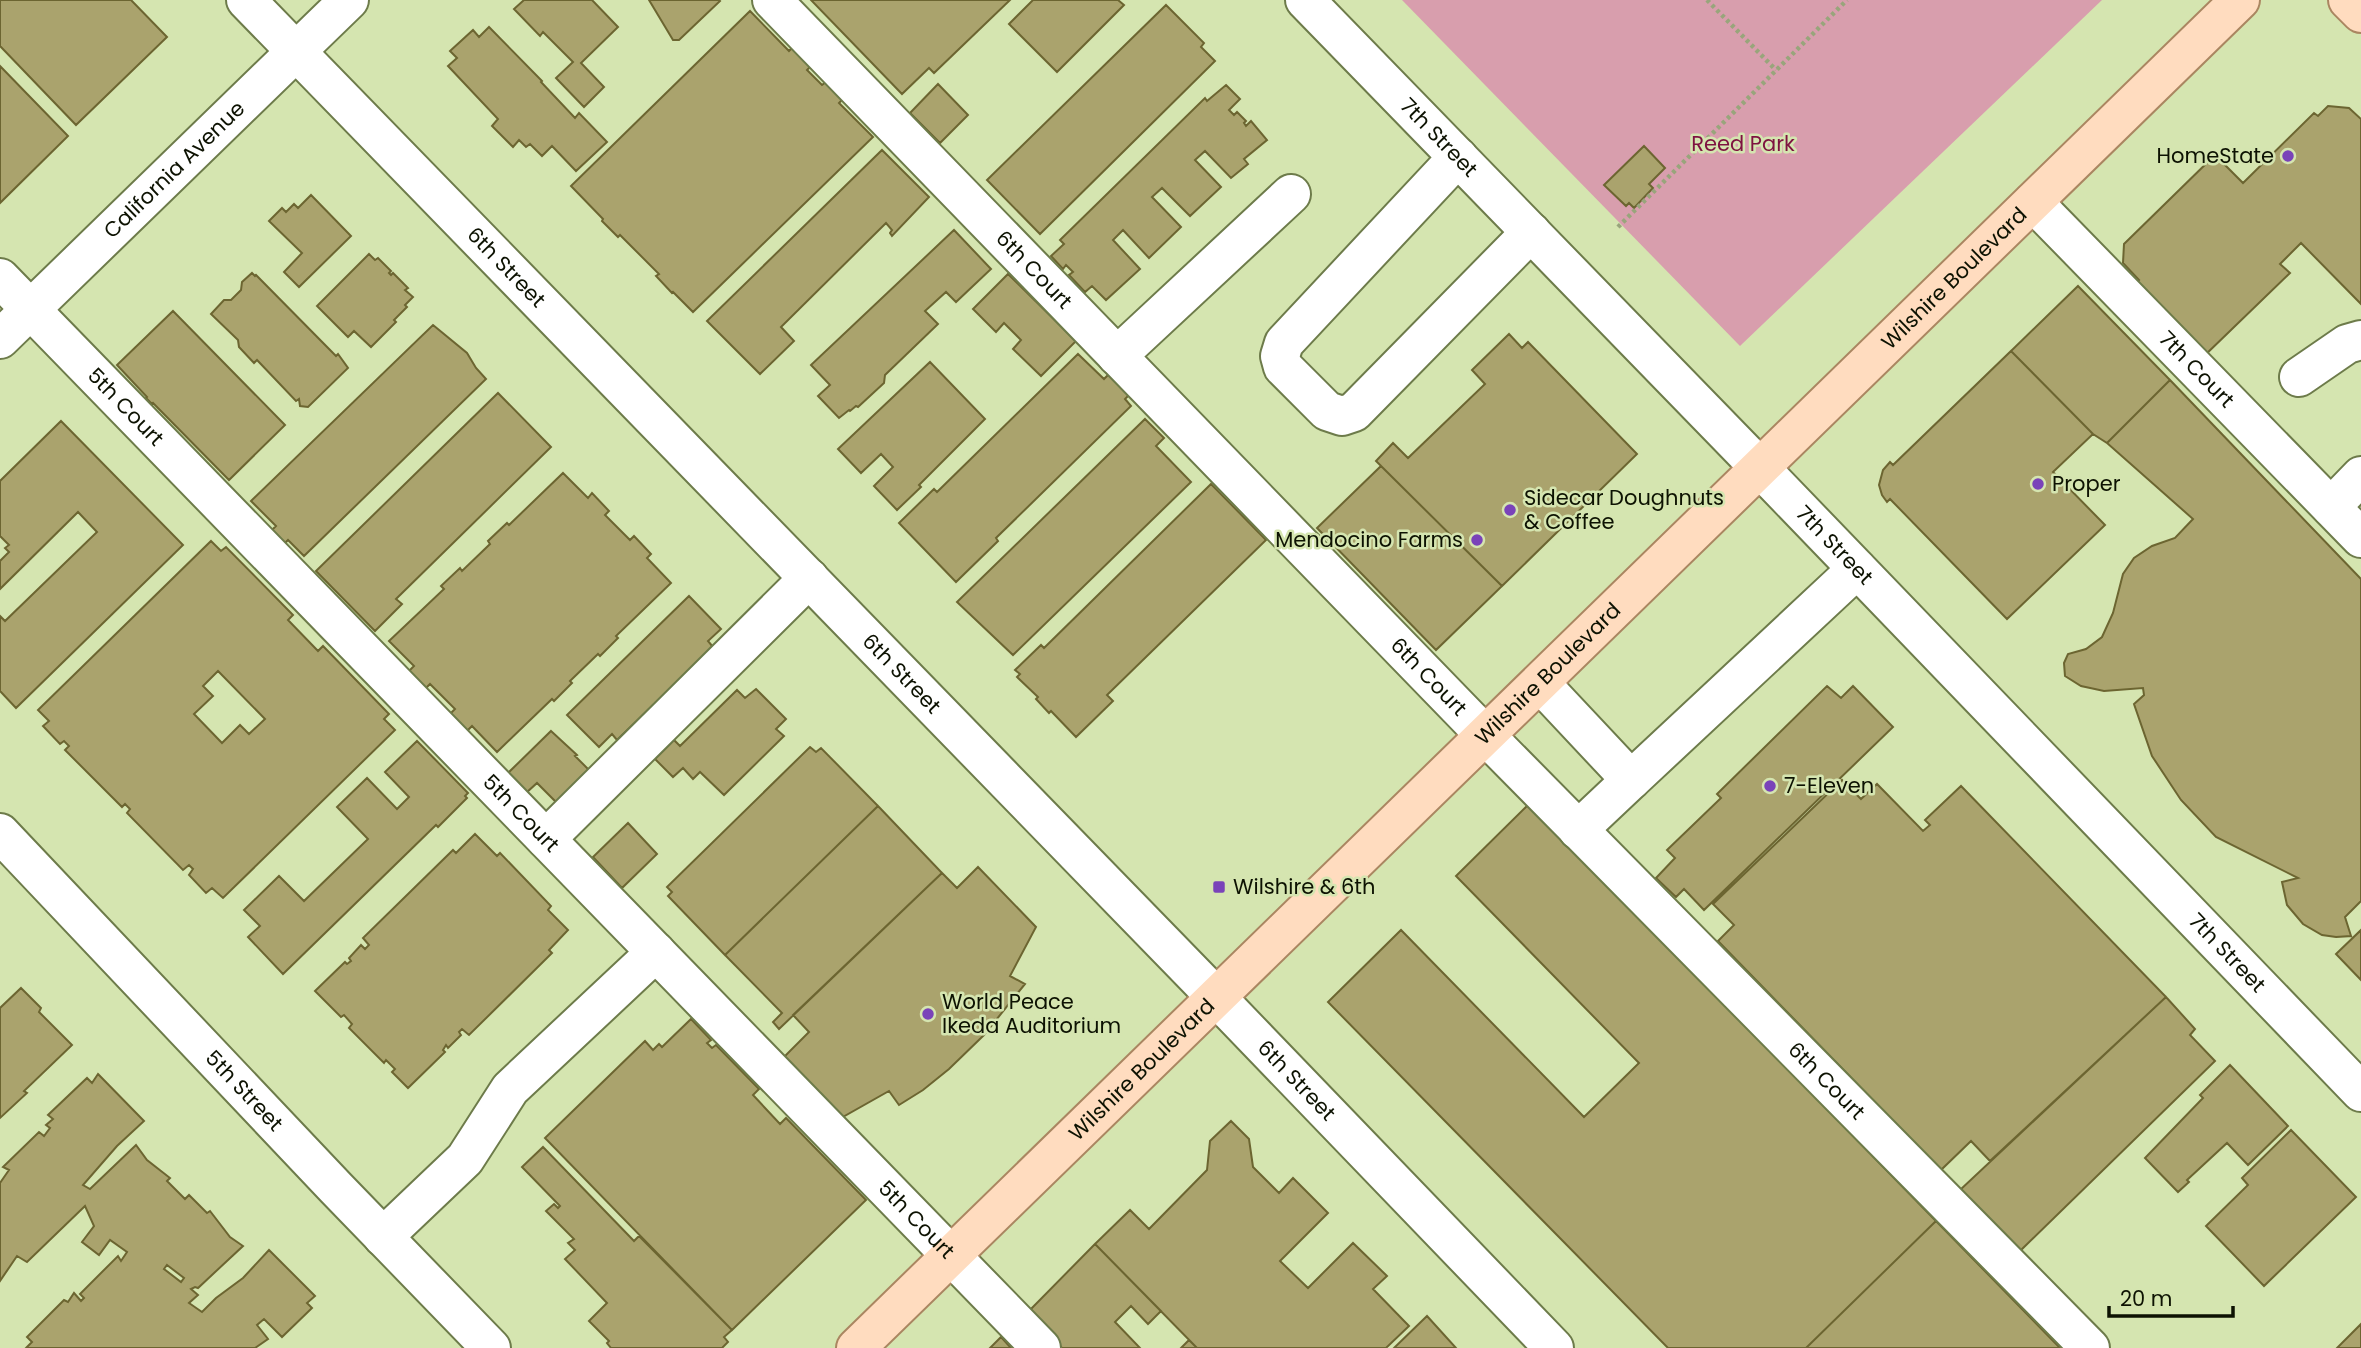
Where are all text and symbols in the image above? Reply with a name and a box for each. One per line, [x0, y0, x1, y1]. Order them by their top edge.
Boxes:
street label: 7th Street [1394, 91, 1484, 183]
street label: California Avenue [97, 94, 251, 245]
park label: Reed Park [1691, 129, 1795, 158]
place label: HomeState [2157, 141, 2274, 170]
marker: HomeState [2280, 148, 2296, 164]
street label: Wilshire Boulevard [1875, 200, 2033, 356]
street label: 6th Street [461, 220, 552, 314]
street label: 6th Court [989, 224, 1079, 315]
street label: 7th Court [2153, 324, 2241, 414]
street label: 5th Court [81, 361, 171, 452]
place label: Proper [2052, 469, 2121, 498]
marker: Proper [2030, 476, 2046, 492]
place label: Sidecar Doughnuts & Coffee [1524, 483, 1724, 536]
street label: 7th Street [1790, 499, 1880, 591]
marker: Sidecar Doughnuts & Coffee [1502, 502, 1518, 518]
place label: Mendocino Farms [1275, 525, 1463, 554]
marker: Mendocino Farms [1469, 532, 1485, 548]
street label: Wilshire Boulevard [1468, 596, 1627, 751]
street label: 6th Street [856, 627, 948, 720]
street label: 6th Court [1384, 631, 1474, 722]
street label: 5th Court [477, 768, 566, 858]
place label: 7-Eleven [1784, 771, 1874, 800]
marker: 7-Eleven [1762, 778, 1778, 794]
place label: Wilshire & 6th [1233, 872, 1375, 901]
marker: Wilshire & 6th [1211, 879, 1227, 895]
street label: 7th Street [2182, 907, 2272, 999]
place label: World Peace Ikeda Auditorium [942, 987, 1121, 1040]
street label: Wilshire Boulevard [1062, 992, 1221, 1147]
marker: World Peace Ikeda Auditorium [920, 1006, 936, 1022]
street label: 6th Street [1251, 1034, 1343, 1127]
street label: 6th Court [1782, 1035, 1872, 1126]
street label: 5th Street [199, 1044, 290, 1137]
street label: 5th Court [872, 1174, 961, 1265]
scale bar [2109, 1274, 2233, 1318]
text: 20 m [2120, 1284, 2173, 1313]

